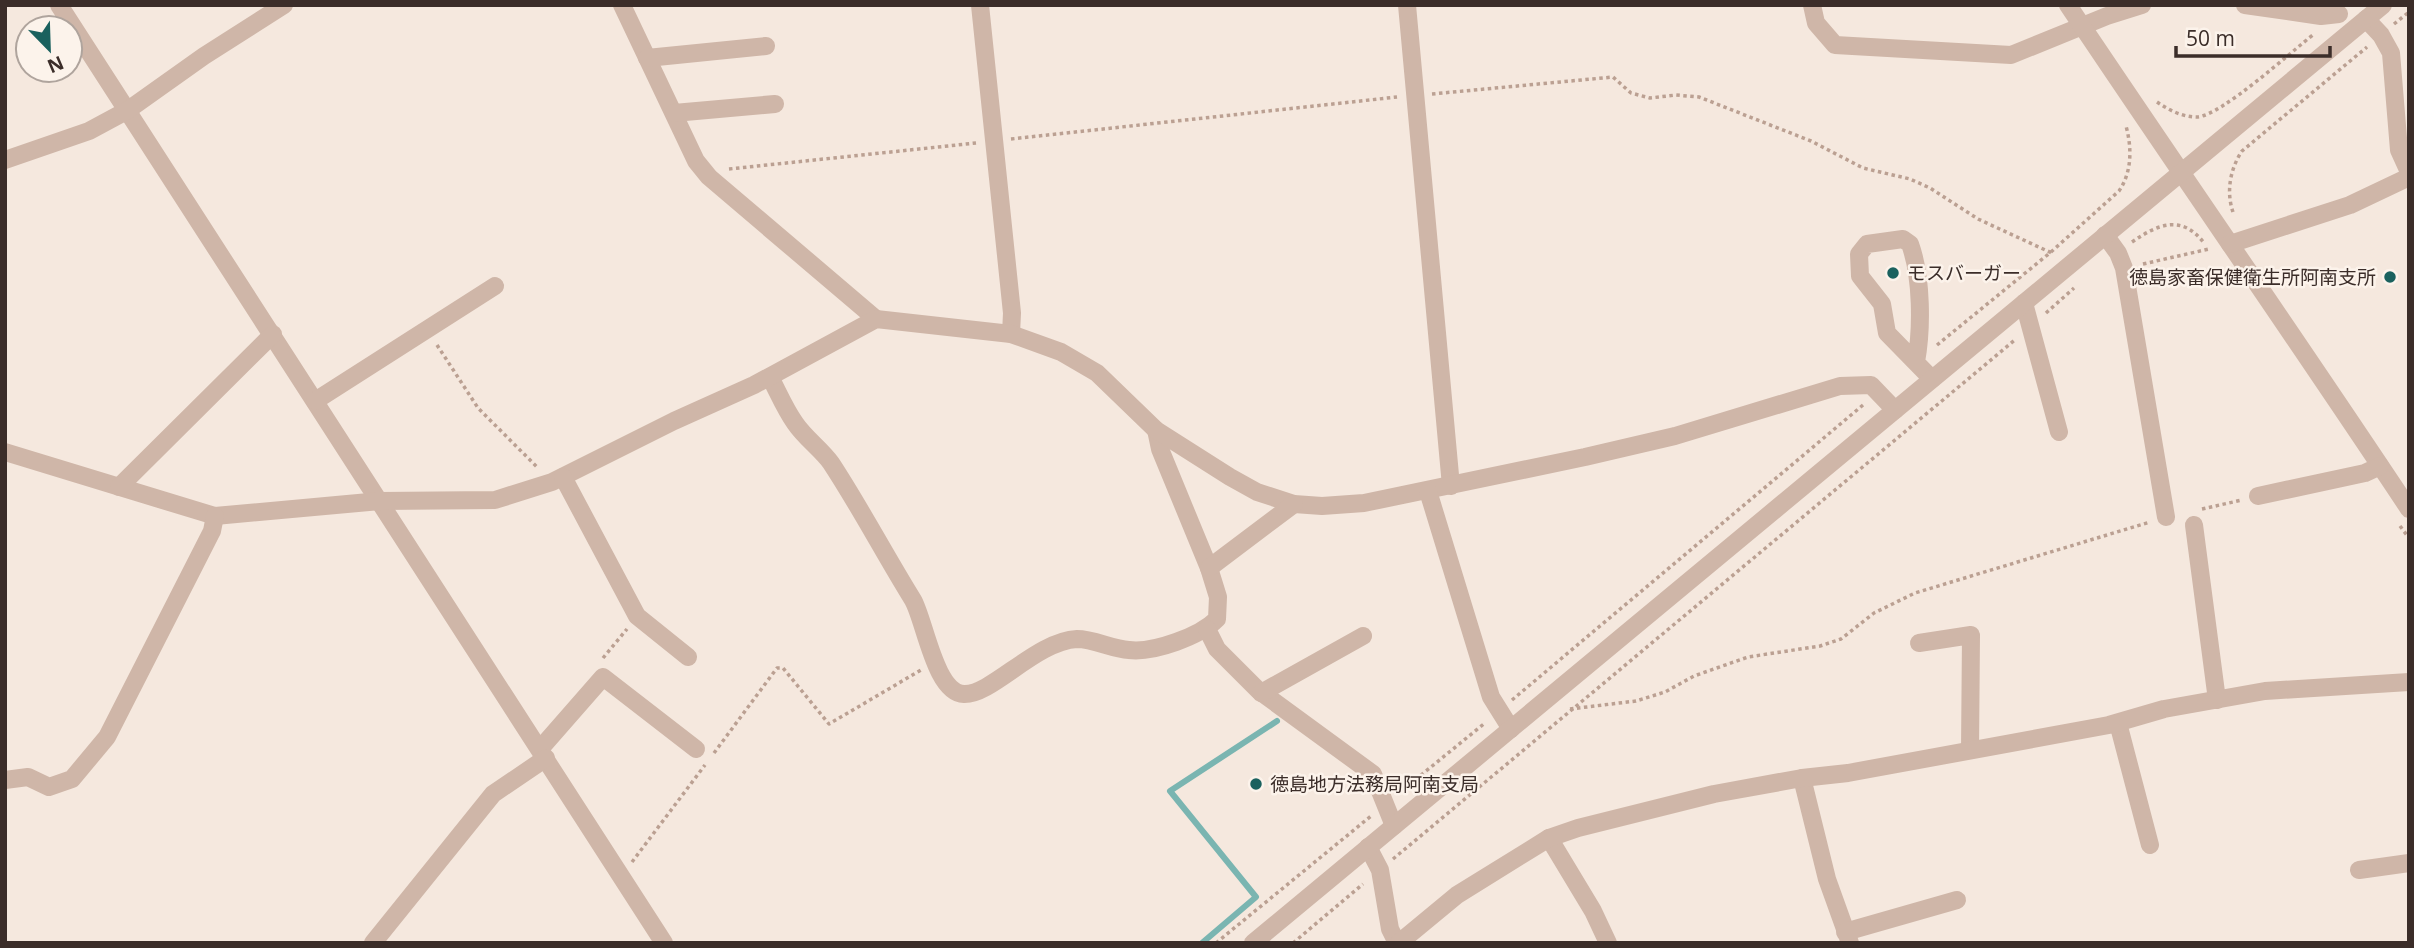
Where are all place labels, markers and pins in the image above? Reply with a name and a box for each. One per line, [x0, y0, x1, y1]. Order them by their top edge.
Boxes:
place label: モスバーガー [1907, 260, 2021, 286]
place label: 徳島家畜保健衛生所阿南支所 [2129, 264, 2376, 290]
marker: モスバーガー [1885, 265, 1901, 281]
marker: 徳島家畜保健衛生所阿南支所 [2382, 269, 2398, 285]
place label: 徳島地方法務局阿南支局 [1270, 771, 1479, 797]
marker: 徳島地方法務局阿南支局 [1248, 776, 1264, 792]

